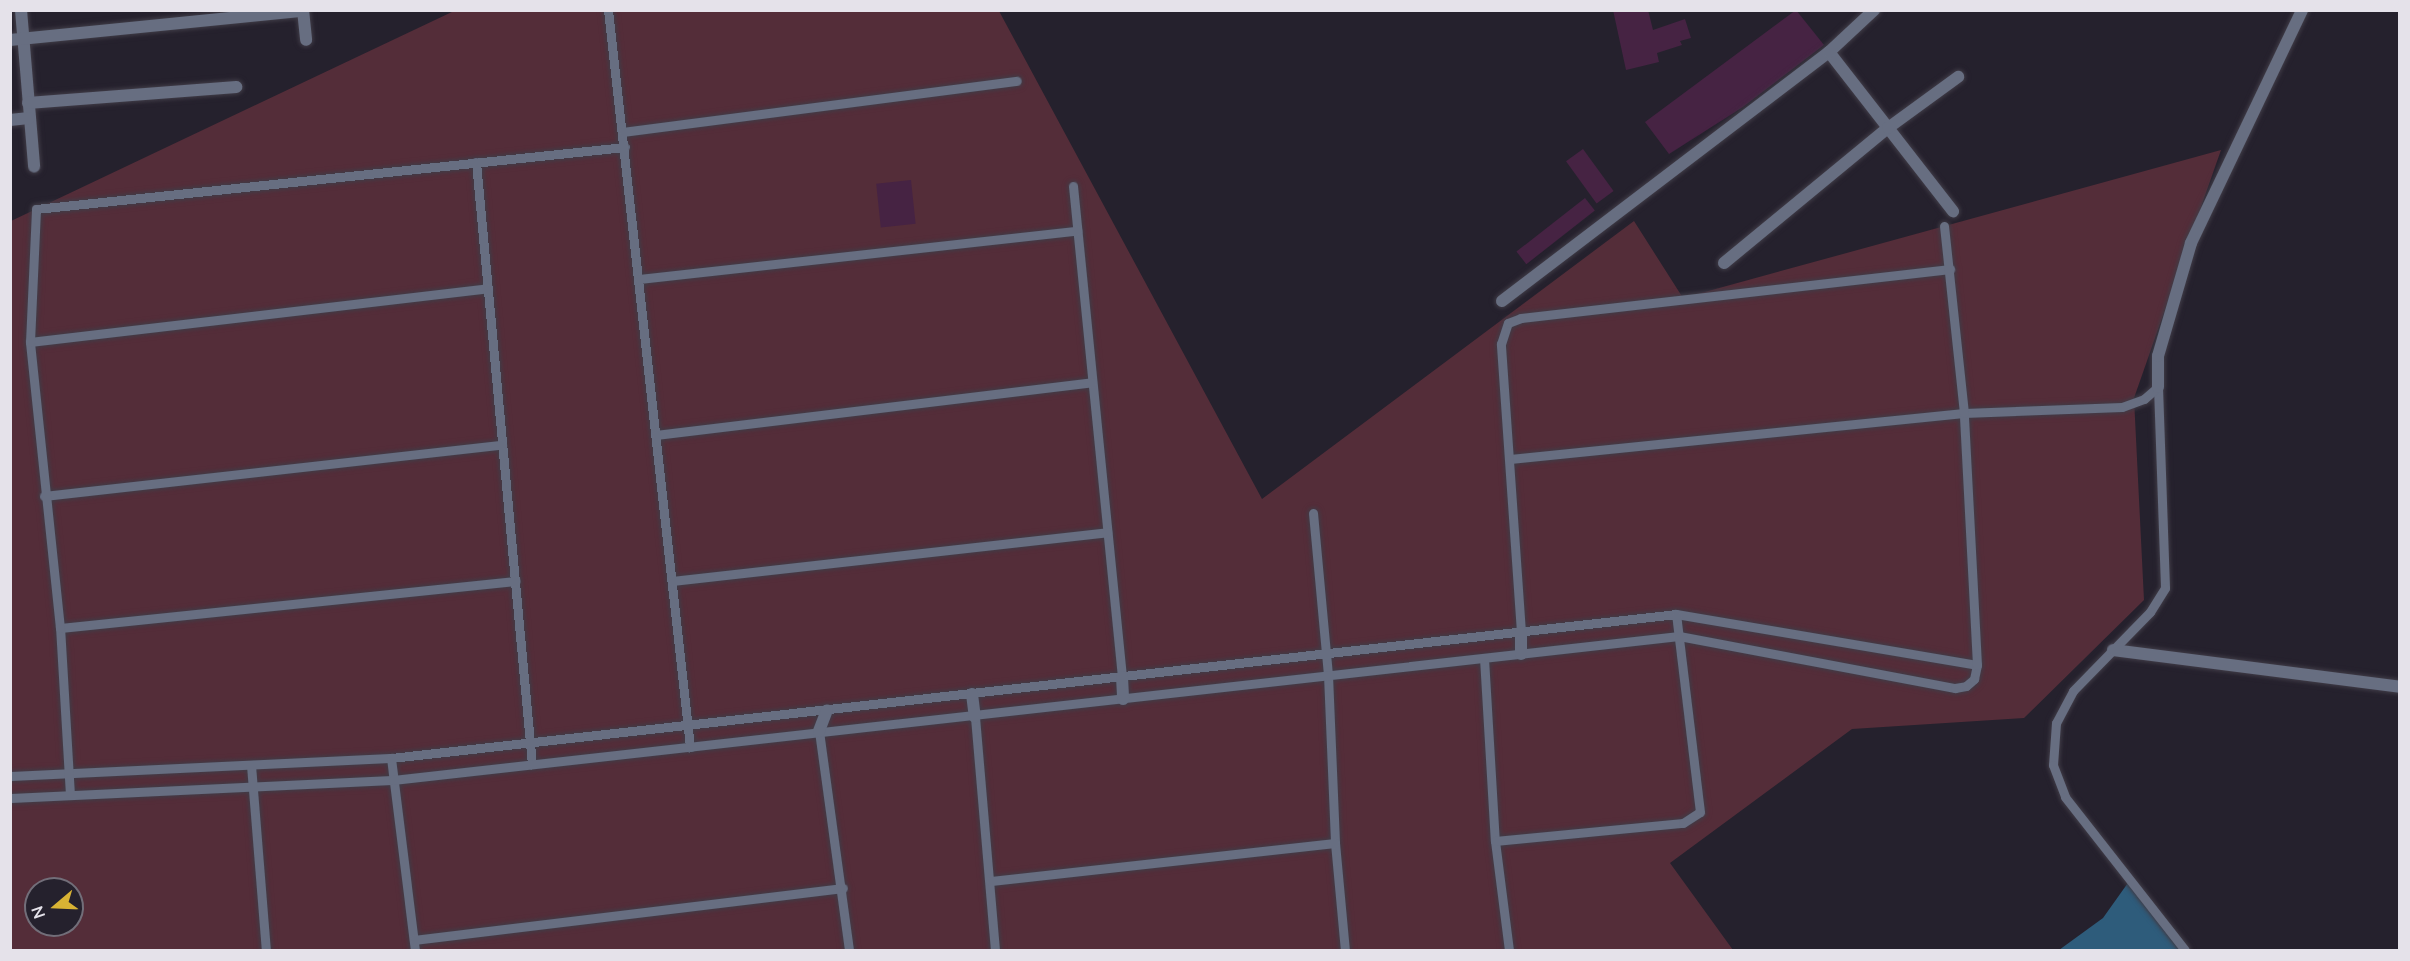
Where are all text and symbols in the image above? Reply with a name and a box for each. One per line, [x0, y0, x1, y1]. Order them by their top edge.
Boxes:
north arrow [24, 877, 84, 937]
text: N [27, 903, 51, 921]

